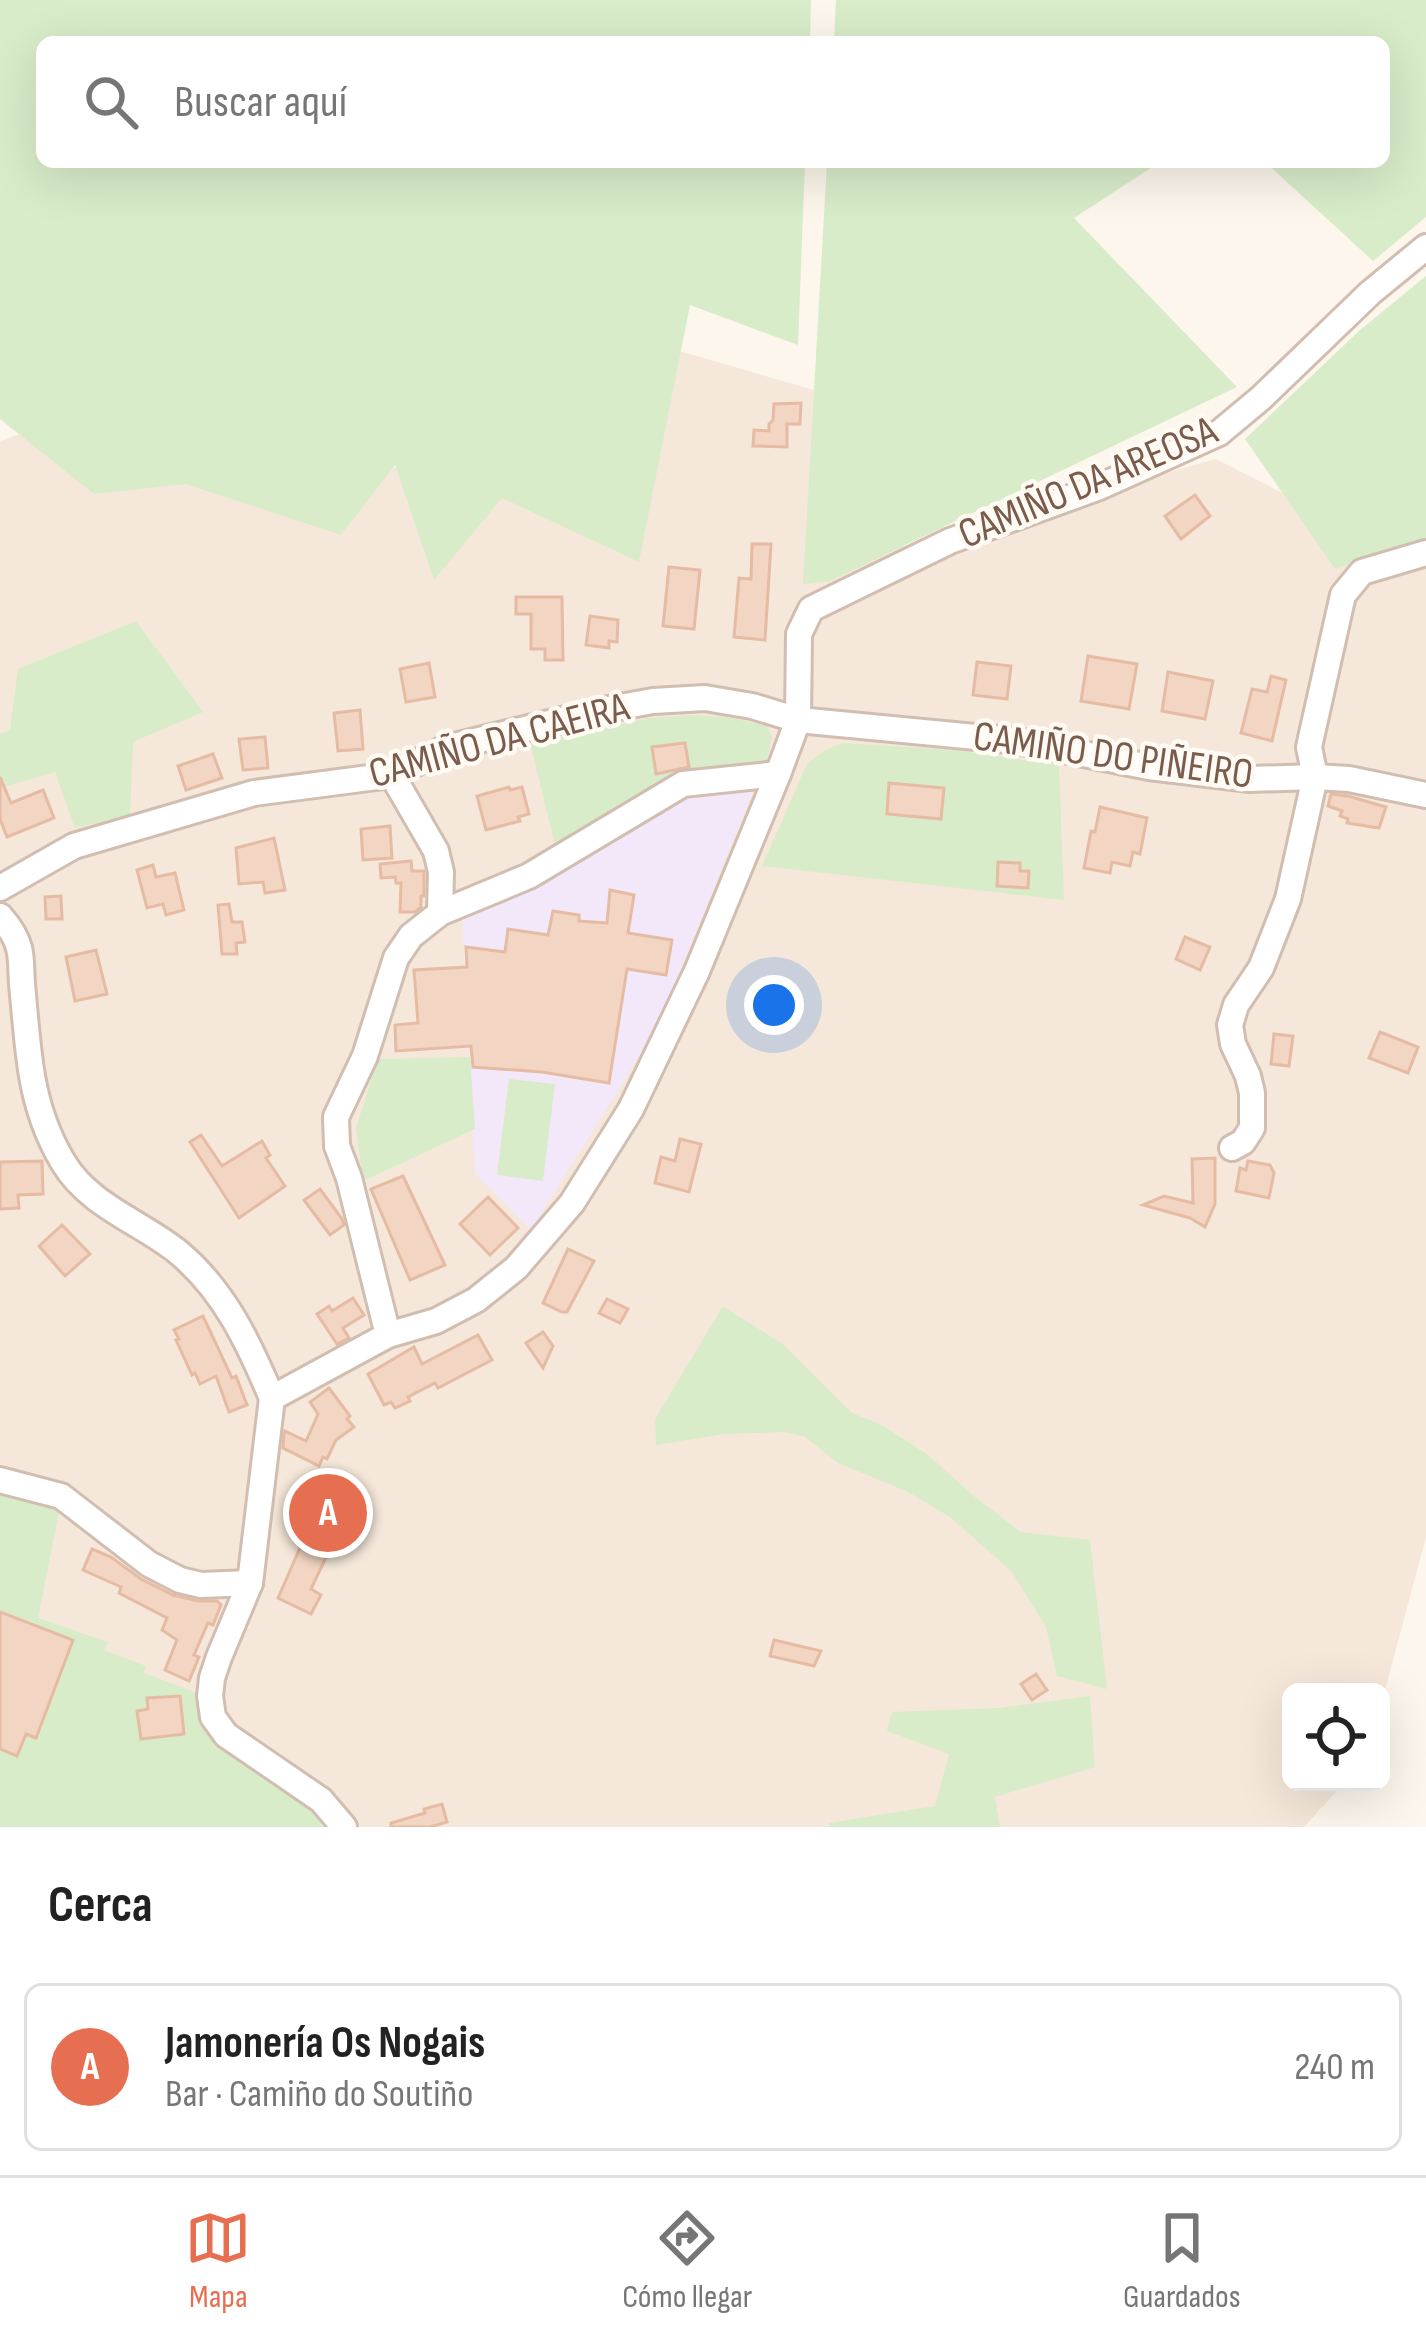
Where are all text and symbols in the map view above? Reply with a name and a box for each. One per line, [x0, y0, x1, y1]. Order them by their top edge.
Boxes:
search box [36, 36, 1390, 168]
icon: search [78, 69, 144, 135]
text: Buscar aquí [174, 75, 347, 130]
street label: CAMIÑO DA AREOSA [951, 405, 1226, 560]
street label: CAMIÑO DA CAEIRA [364, 682, 635, 800]
street label: CAMIÑO DO PIÑEIRO [970, 711, 1256, 801]
your location [744, 975, 804, 1035]
pin: A [289, 1468, 367, 1558]
map controls [1282, 1683, 1390, 1791]
button: locate [1282, 1683, 1390, 1791]
text: Cerca [48, 1875, 153, 1936]
text: Jamonería Os Nogais [165, 2016, 485, 2071]
text: A [81, 2044, 99, 2091]
text: 240 m [1294, 2044, 1375, 2091]
text: Bar · Camiño do Soutiño [165, 2071, 473, 2118]
tab: Mapa [185, 2205, 251, 2317]
tab: Cómo llegar [622, 2205, 752, 2317]
tab: Guardados [1123, 2205, 1241, 2317]

